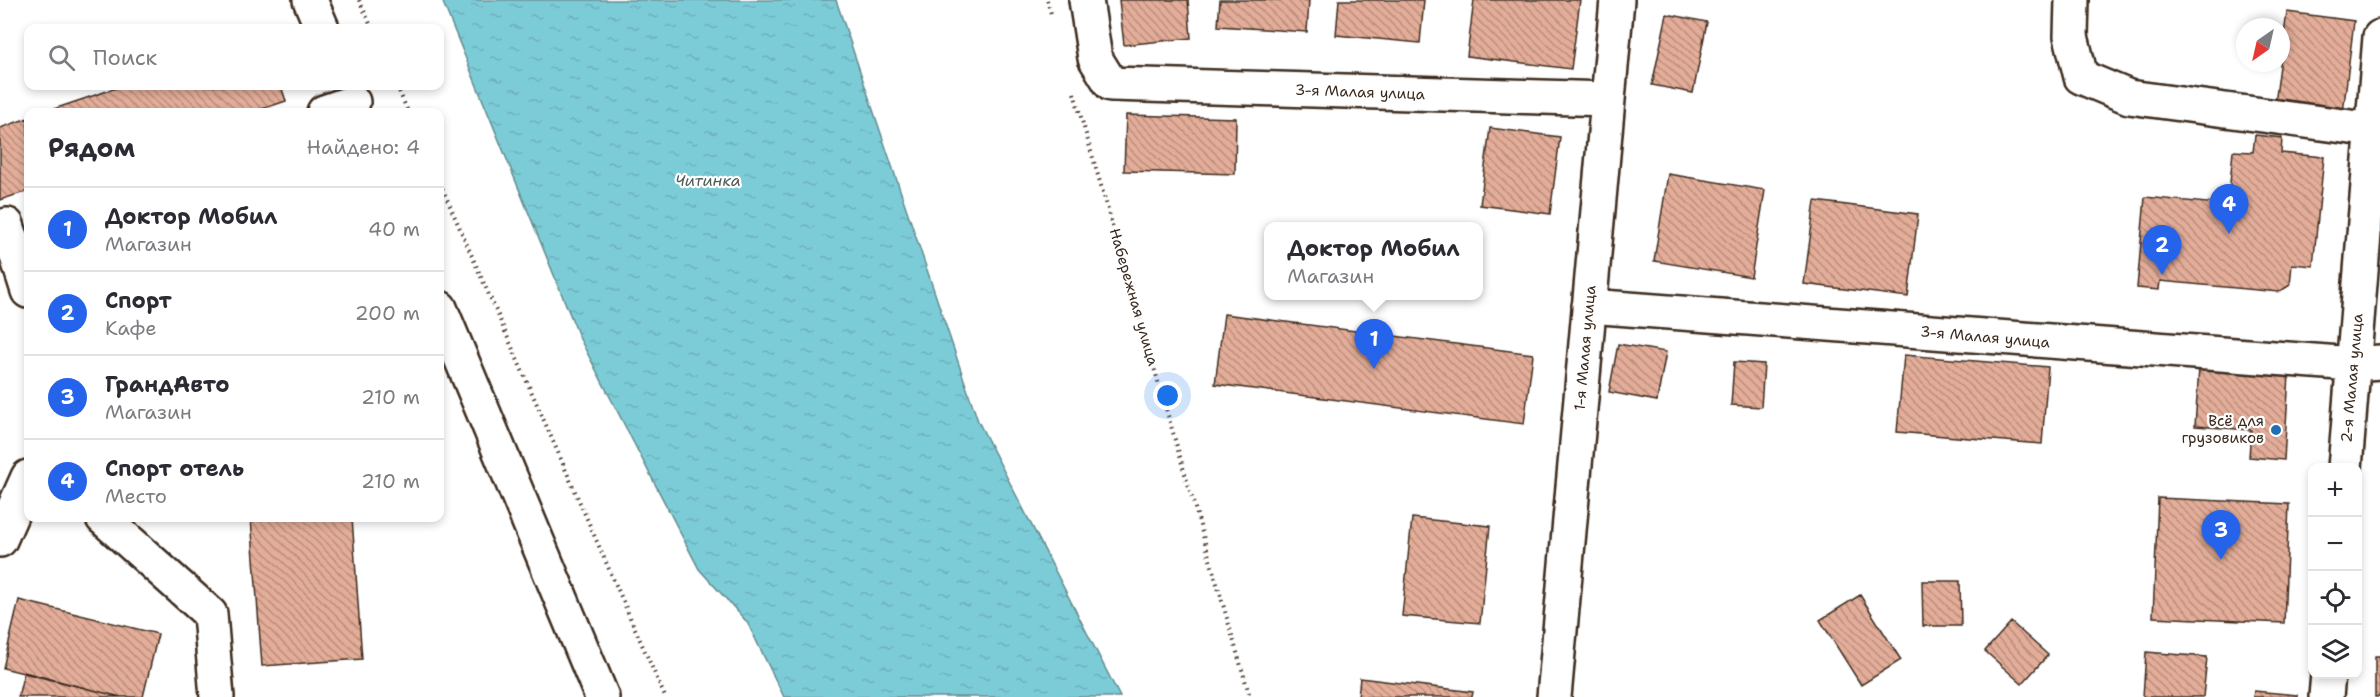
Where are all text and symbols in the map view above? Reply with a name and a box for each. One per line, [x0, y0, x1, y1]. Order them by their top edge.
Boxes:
north arrow [2236, 18, 2290, 72]
search box [24, 24, 444, 90]
icon: search [45, 41, 78, 74]
text: Поиск [93, 43, 157, 72]
street label: 3-я Малая улица [1295, 80, 1426, 104]
text: Рядом [48, 130, 135, 165]
text: Найдено: 4 [307, 134, 420, 160]
water label: Читинка [675, 170, 741, 191]
pin: 4 [2210, 184, 2248, 234]
text: Доктор Мобил [105, 202, 277, 231]
text: 1 [63, 216, 72, 242]
text: 40 m [368, 216, 420, 242]
popup [1264, 222, 1483, 300]
street label: Набережная улица [1105, 226, 1163, 369]
pin: 2 [2142, 226, 2182, 275]
text: Магазин [105, 231, 192, 257]
text: Доктор Мобил [1287, 234, 1460, 263]
text: Магазин [1287, 263, 1374, 289]
street label: 1-я Малая улица [1570, 284, 1600, 411]
text: Спорт [105, 286, 172, 315]
text: 2 [61, 300, 75, 326]
text: 200 m [355, 300, 420, 326]
street label: 2-я Малая улица [2336, 312, 2368, 443]
text: Кафе [105, 315, 157, 341]
pin: 1 [1354, 320, 1394, 369]
street label: 3-я Малая улица [1919, 321, 2051, 353]
text: ГрандАвто [105, 370, 230, 399]
your location [1153, 381, 1182, 410]
text: 3 [61, 384, 75, 410]
text: 210 m [361, 384, 420, 410]
text: Магазин [105, 399, 192, 425]
place label: Всё для грузовиков [2182, 411, 2264, 448]
marker: Всё для грузовиков [2269, 423, 2283, 437]
text: Спорт отель [105, 454, 244, 483]
map controls [2308, 463, 2362, 679]
button: + [2308, 463, 2362, 517]
text: 4 [61, 468, 75, 494]
text: 210 m [361, 468, 420, 494]
text: Место [105, 483, 167, 509]
pin: 3 [2202, 510, 2240, 560]
button: − [2308, 517, 2362, 571]
button: locate [2308, 571, 2362, 625]
button: layers [2308, 625, 2362, 679]

